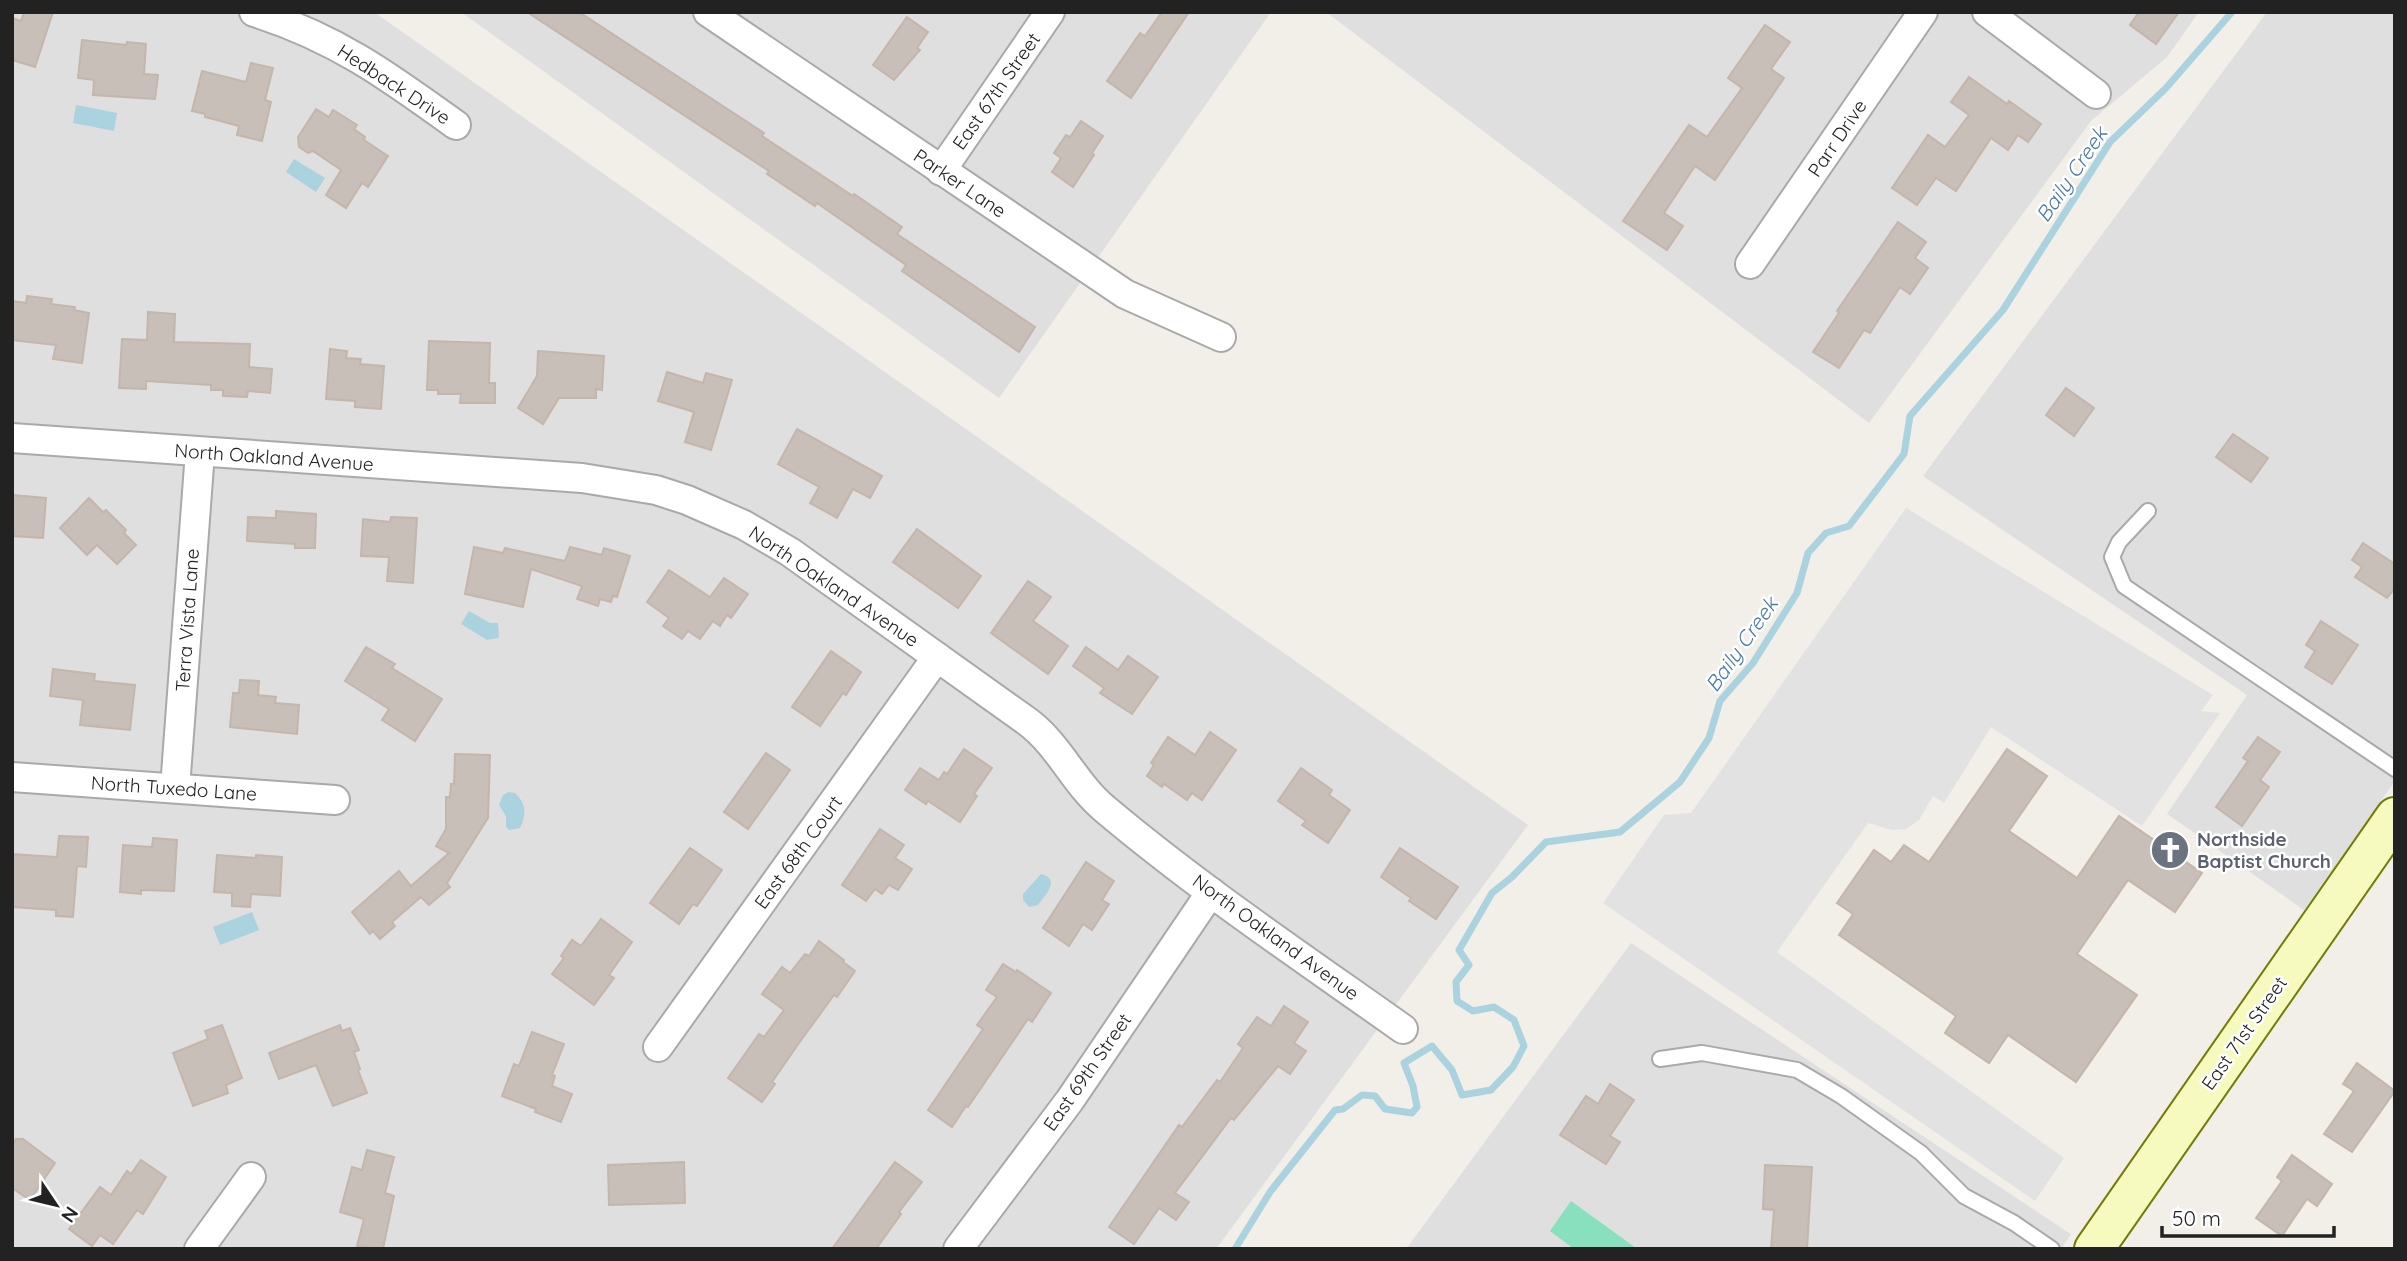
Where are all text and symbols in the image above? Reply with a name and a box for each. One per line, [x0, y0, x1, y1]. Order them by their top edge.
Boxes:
street label: East 67th Street [947, 28, 1045, 154]
street label: Hedback Drive [333, 39, 455, 129]
street label: Parr Drive [1802, 95, 1872, 181]
water label: Baily Creek [2030, 120, 2113, 227]
street label: Parker Lane [909, 143, 1011, 223]
street label: North Oakland Avenue [174, 438, 374, 476]
street label: North Oakland Avenue [744, 520, 924, 652]
street label: Terra Vista Lane [170, 548, 204, 692]
water label: Baily Creek [1699, 590, 1784, 696]
street label: North Tuxedo Lane [90, 770, 258, 806]
street label: East 68th Court [749, 791, 847, 913]
place label: Northside Baptist Church [2197, 827, 2331, 873]
church icon: Northside Baptist Church [2149, 829, 2191, 871]
street label: North Oakland Avenue [1188, 869, 1364, 1005]
street label: East 71st Street [2196, 972, 2292, 1094]
street label: East 69th Street [1038, 1009, 1136, 1135]
north arrow [21, 1170, 91, 1240]
scale bar [2162, 1194, 2334, 1238]
text: N [56, 1202, 84, 1227]
text: 50 m [2172, 1205, 2221, 1231]

